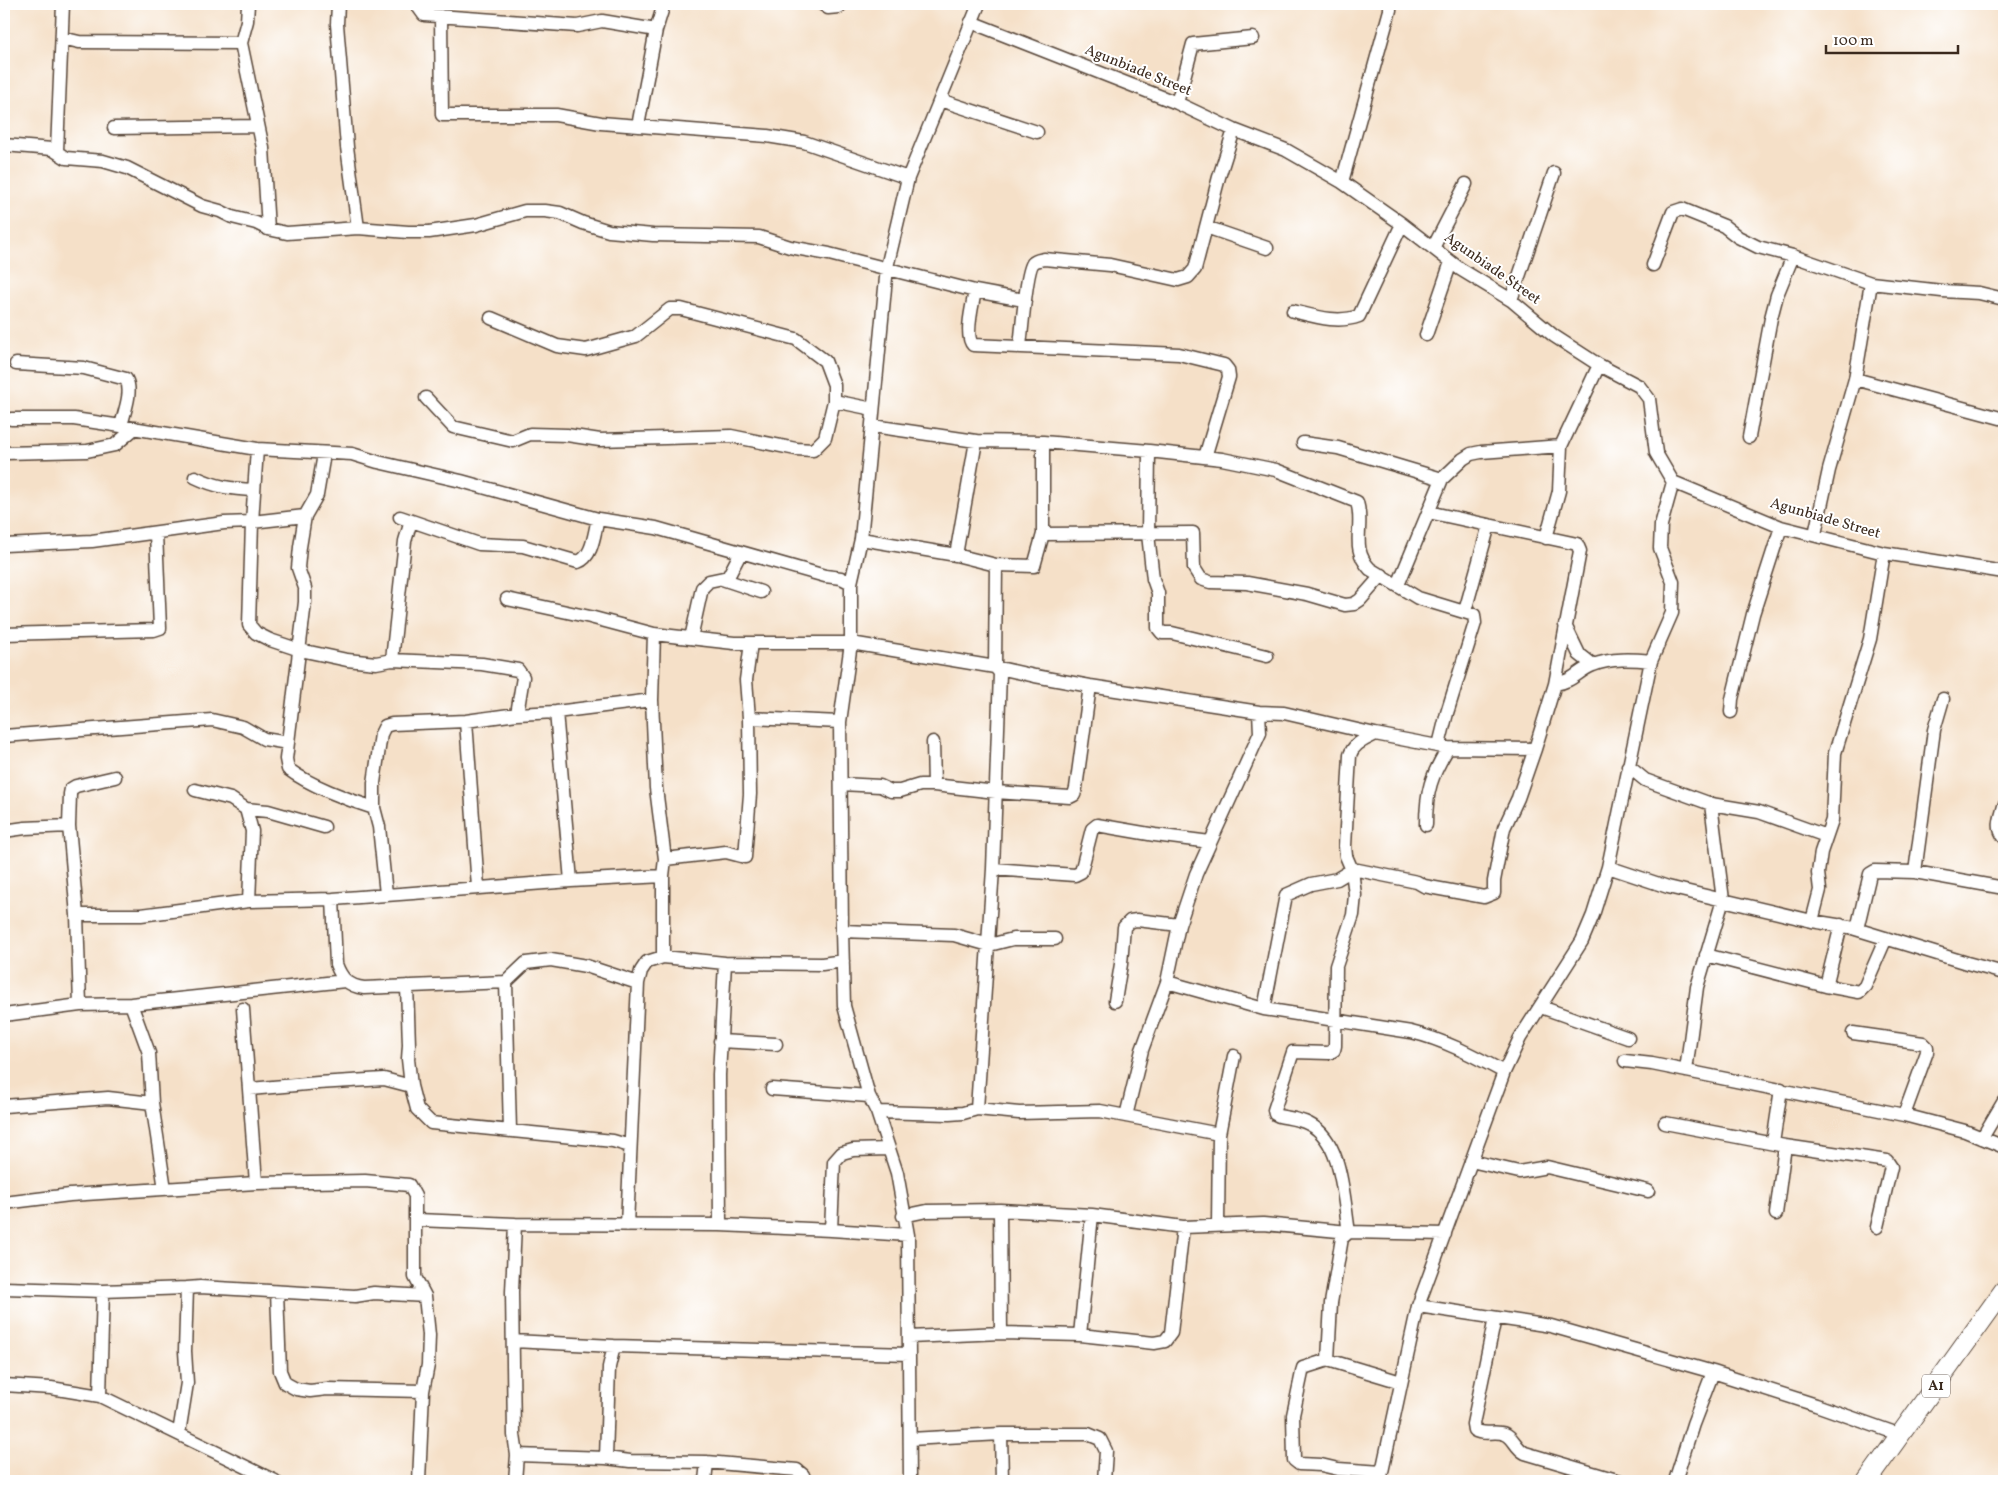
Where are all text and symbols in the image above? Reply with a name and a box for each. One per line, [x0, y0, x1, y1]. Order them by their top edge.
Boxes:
scale bar [1826, 22, 1958, 54]
text: 100 m [1833, 31, 1873, 52]
street label: Agunbiade Street [1081, 40, 1195, 102]
street label: Agunbiade Street [1439, 228, 1545, 310]
street label: Agunbiade Street [1767, 493, 1883, 545]
road number: A1 [1922, 1374, 1950, 1398]

